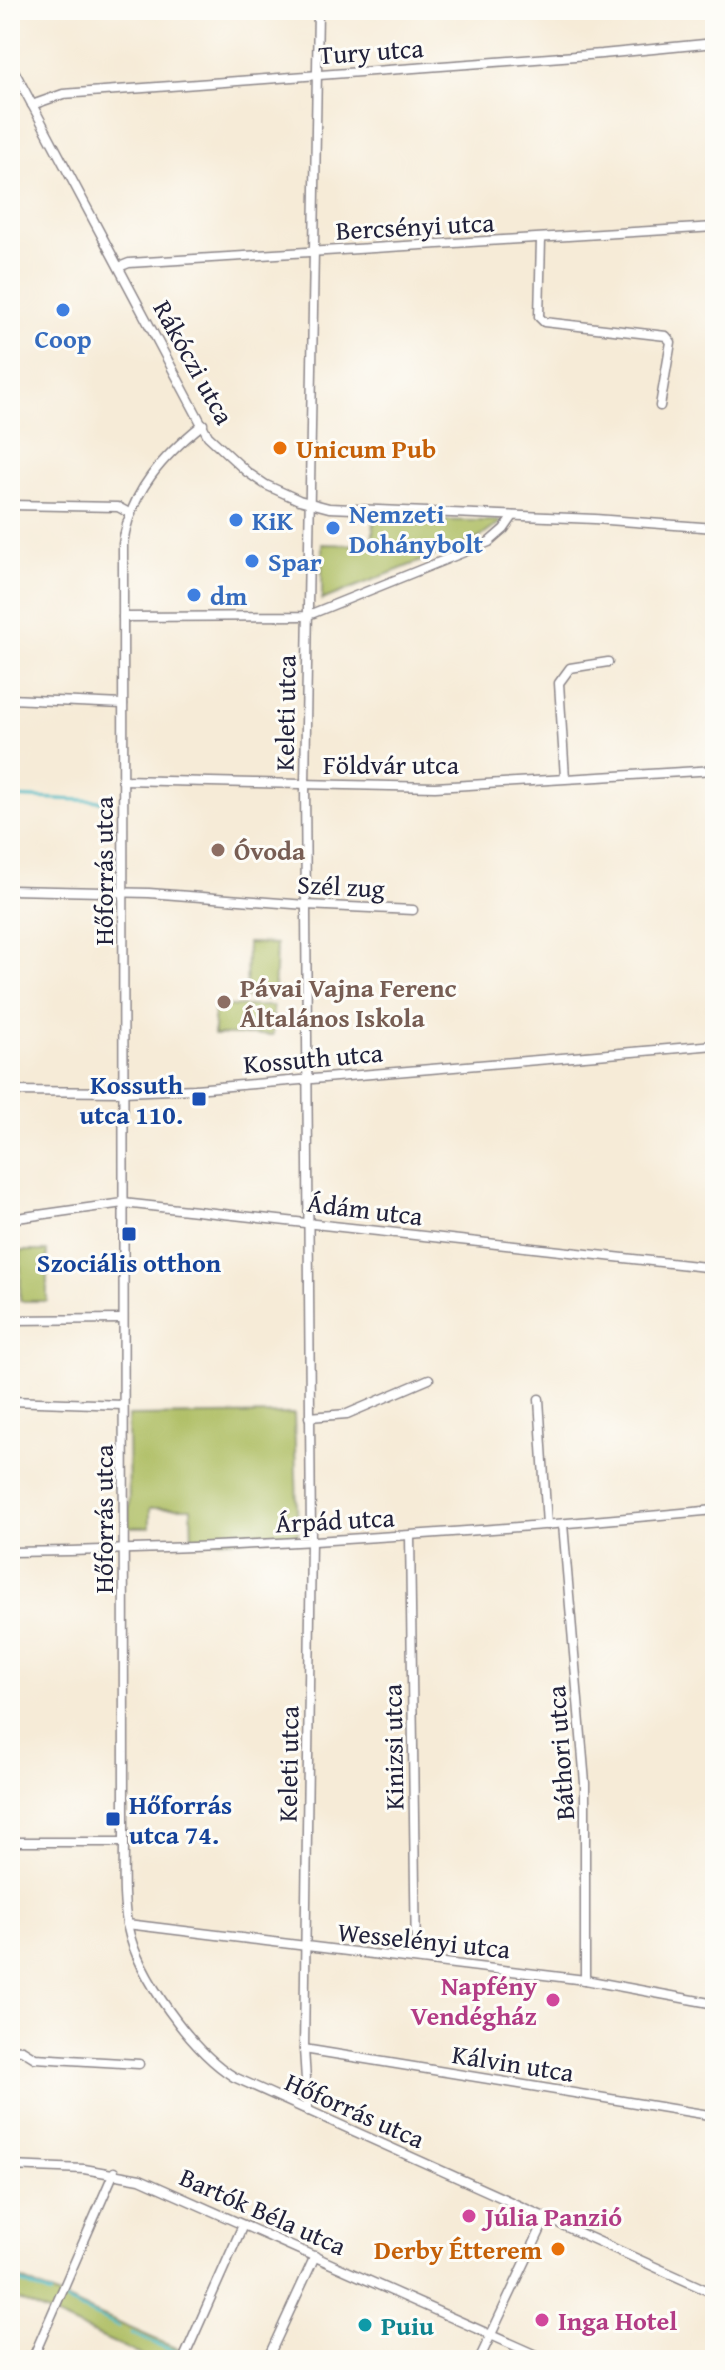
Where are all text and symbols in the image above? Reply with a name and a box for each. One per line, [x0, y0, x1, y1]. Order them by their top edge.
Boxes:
street label: Tury utca [317, 28, 425, 74]
street label: Bercsényi utca [335, 202, 496, 250]
street label: Rákóczi utca [144, 293, 245, 432]
marker: Coop [54, 301, 72, 319]
place label: Coop [34, 319, 92, 358]
place label: Unicum Pub [296, 429, 436, 468]
marker: Unicum Pub [271, 439, 289, 457]
place label: Nemzeti Dohánybolt [349, 494, 483, 563]
place label: KiK [252, 501, 293, 540]
marker: KiK [227, 511, 245, 529]
marker: Nemzeti Dohánybolt [324, 519, 342, 537]
place label: Spar [268, 542, 322, 581]
marker: Spar [243, 552, 261, 570]
place label: dm [210, 576, 248, 615]
marker: dm [185, 586, 203, 604]
street label: Keleti utca [264, 654, 306, 772]
street label: Földvár utca [323, 745, 460, 784]
street label: Hőforrás utca [84, 796, 123, 945]
place label: Óvoda [234, 831, 306, 870]
marker: Óvoda [209, 841, 227, 859]
street label: Szél zug [296, 864, 386, 908]
place label: Pávai Vajna Ferenc Általános Iskola [240, 968, 457, 1037]
marker: Pávai Vajna Ferenc Általános Iskola [215, 993, 233, 1011]
street label: Kossuth utca [242, 1032, 385, 1084]
place label: Kossuth utca 110. [79, 1065, 184, 1134]
marker: Kossuth utca 110. [190, 1090, 208, 1108]
street label: Ádám utca [305, 1183, 426, 1236]
marker: Szociális otthon [120, 1225, 138, 1243]
place label: Szociális otthon [37, 1243, 222, 1282]
street label: Hőforrás utca [84, 1444, 123, 1593]
street label: Árpád utca [274, 1497, 396, 1543]
street label: Kinizsi utca [372, 1683, 414, 1811]
street label: Báthori utca [536, 1684, 584, 1822]
street label: Keleti utca [267, 1705, 309, 1823]
place label: Hőforrás utca 74. [129, 1785, 232, 1854]
marker: Hőforrás utca 74. [104, 1810, 122, 1828]
street label: Wesselényi utca [336, 1912, 513, 1969]
place label: Napfény Vendégház [411, 1966, 538, 2035]
marker: Napfény Vendégház [544, 1991, 562, 2009]
street label: Kálvin utca [449, 2034, 577, 2092]
street label: Hőforrás utca [279, 2062, 432, 2158]
street label: Bartók Béla utca [174, 2157, 353, 2265]
place label: Júlia Panzió [481, 2197, 622, 2236]
marker: Júlia Panzió [460, 2207, 478, 2225]
place label: Derby Étterem [374, 2230, 543, 2269]
marker: Derby Étterem [549, 2240, 567, 2258]
place label: Inga Hotel [558, 2301, 677, 2340]
place label: Puiu [381, 2306, 434, 2345]
marker: Inga Hotel [533, 2311, 551, 2329]
marker: Puiu [356, 2316, 374, 2334]

